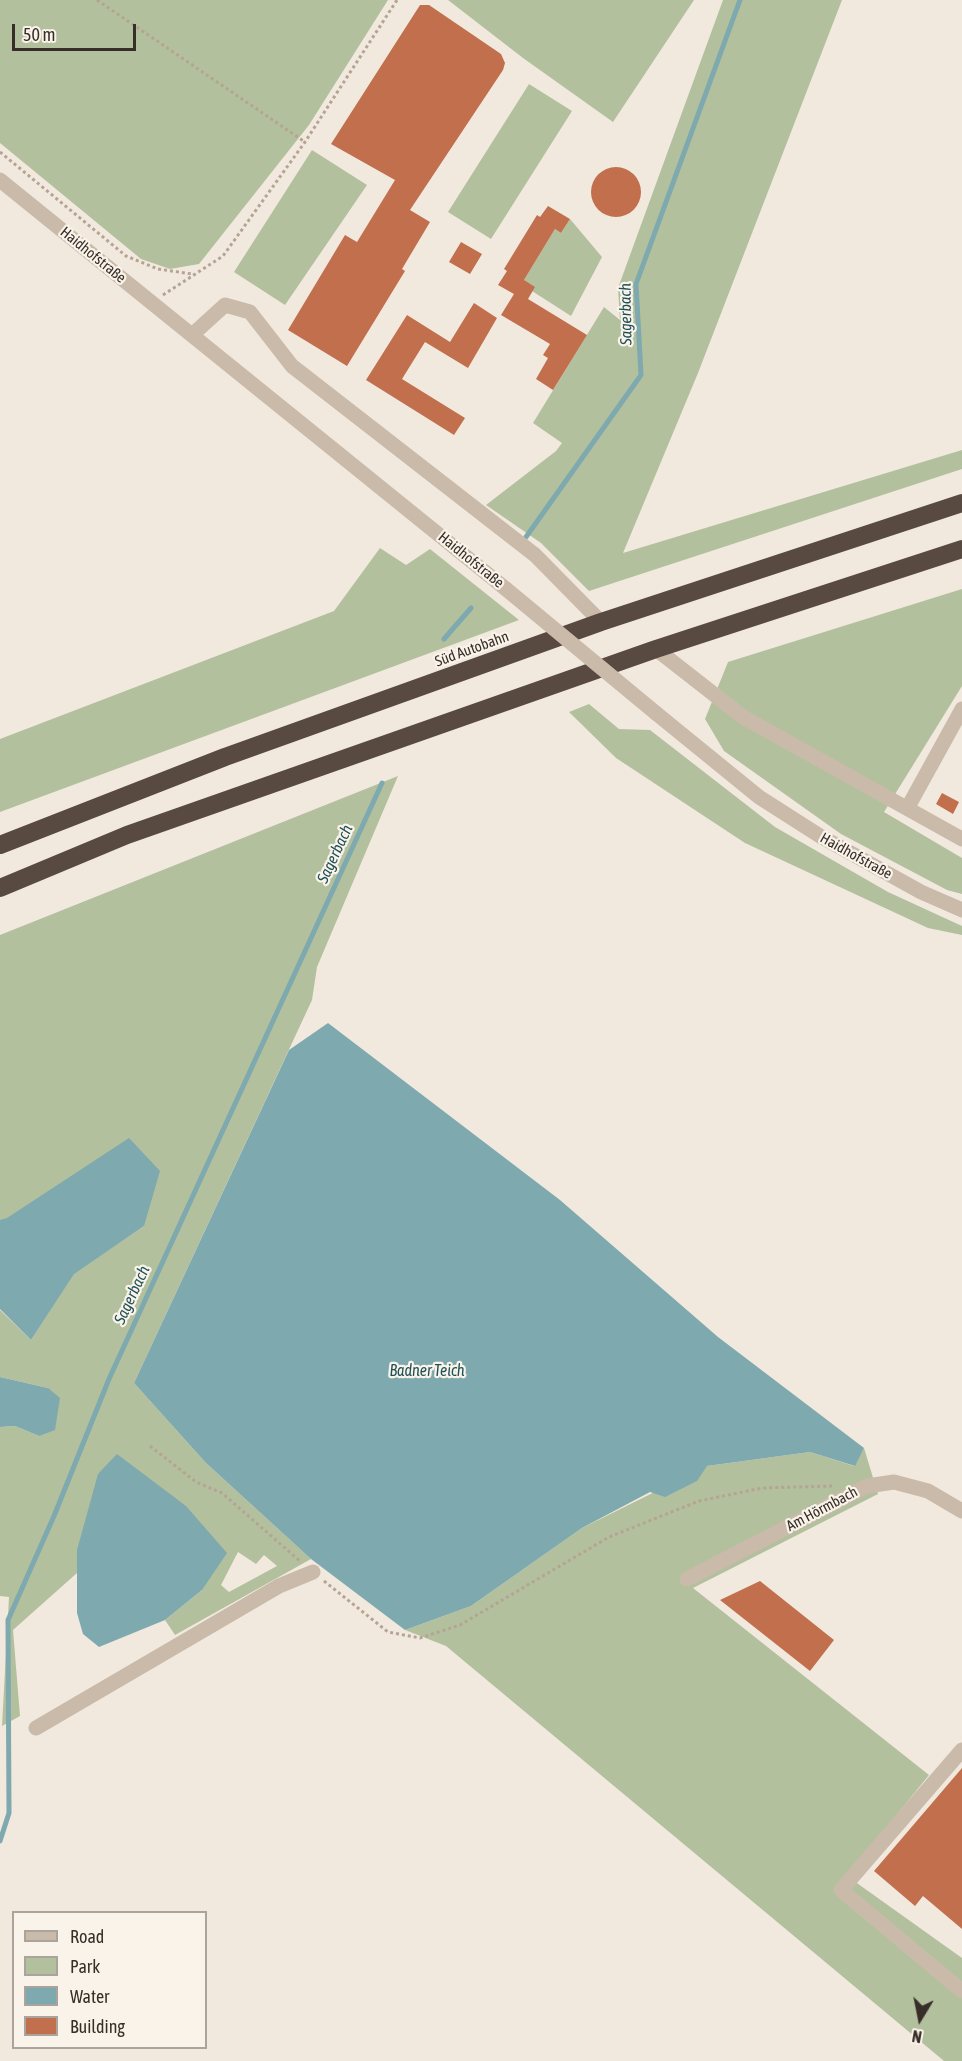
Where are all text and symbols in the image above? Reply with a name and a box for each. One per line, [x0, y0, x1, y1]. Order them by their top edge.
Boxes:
scale bar [15, 12, 140, 50]
text: 50 m [23, 24, 55, 45]
street label: Haidhofstraße [57, 223, 129, 287]
water label: Sagerbach [616, 283, 636, 345]
street label: Haidhofstraße [435, 528, 507, 592]
street label: Süd Autobahn [433, 627, 511, 671]
water label: Sagerbach [313, 822, 357, 886]
street label: Haidhofstraße [817, 829, 895, 883]
water label: Sagerbach [110, 1263, 154, 1327]
water label: Badner Teich [389, 1361, 465, 1381]
street label: Am Hörmbach [783, 1483, 861, 1535]
legend [12, 1911, 207, 2049]
text: Road [70, 1926, 104, 1947]
text: Park [70, 1956, 100, 1977]
text: Water [70, 1986, 109, 2007]
north arrow [890, 1989, 950, 2049]
text: Building [70, 2016, 125, 2037]
text: N [911, 2027, 923, 2046]

